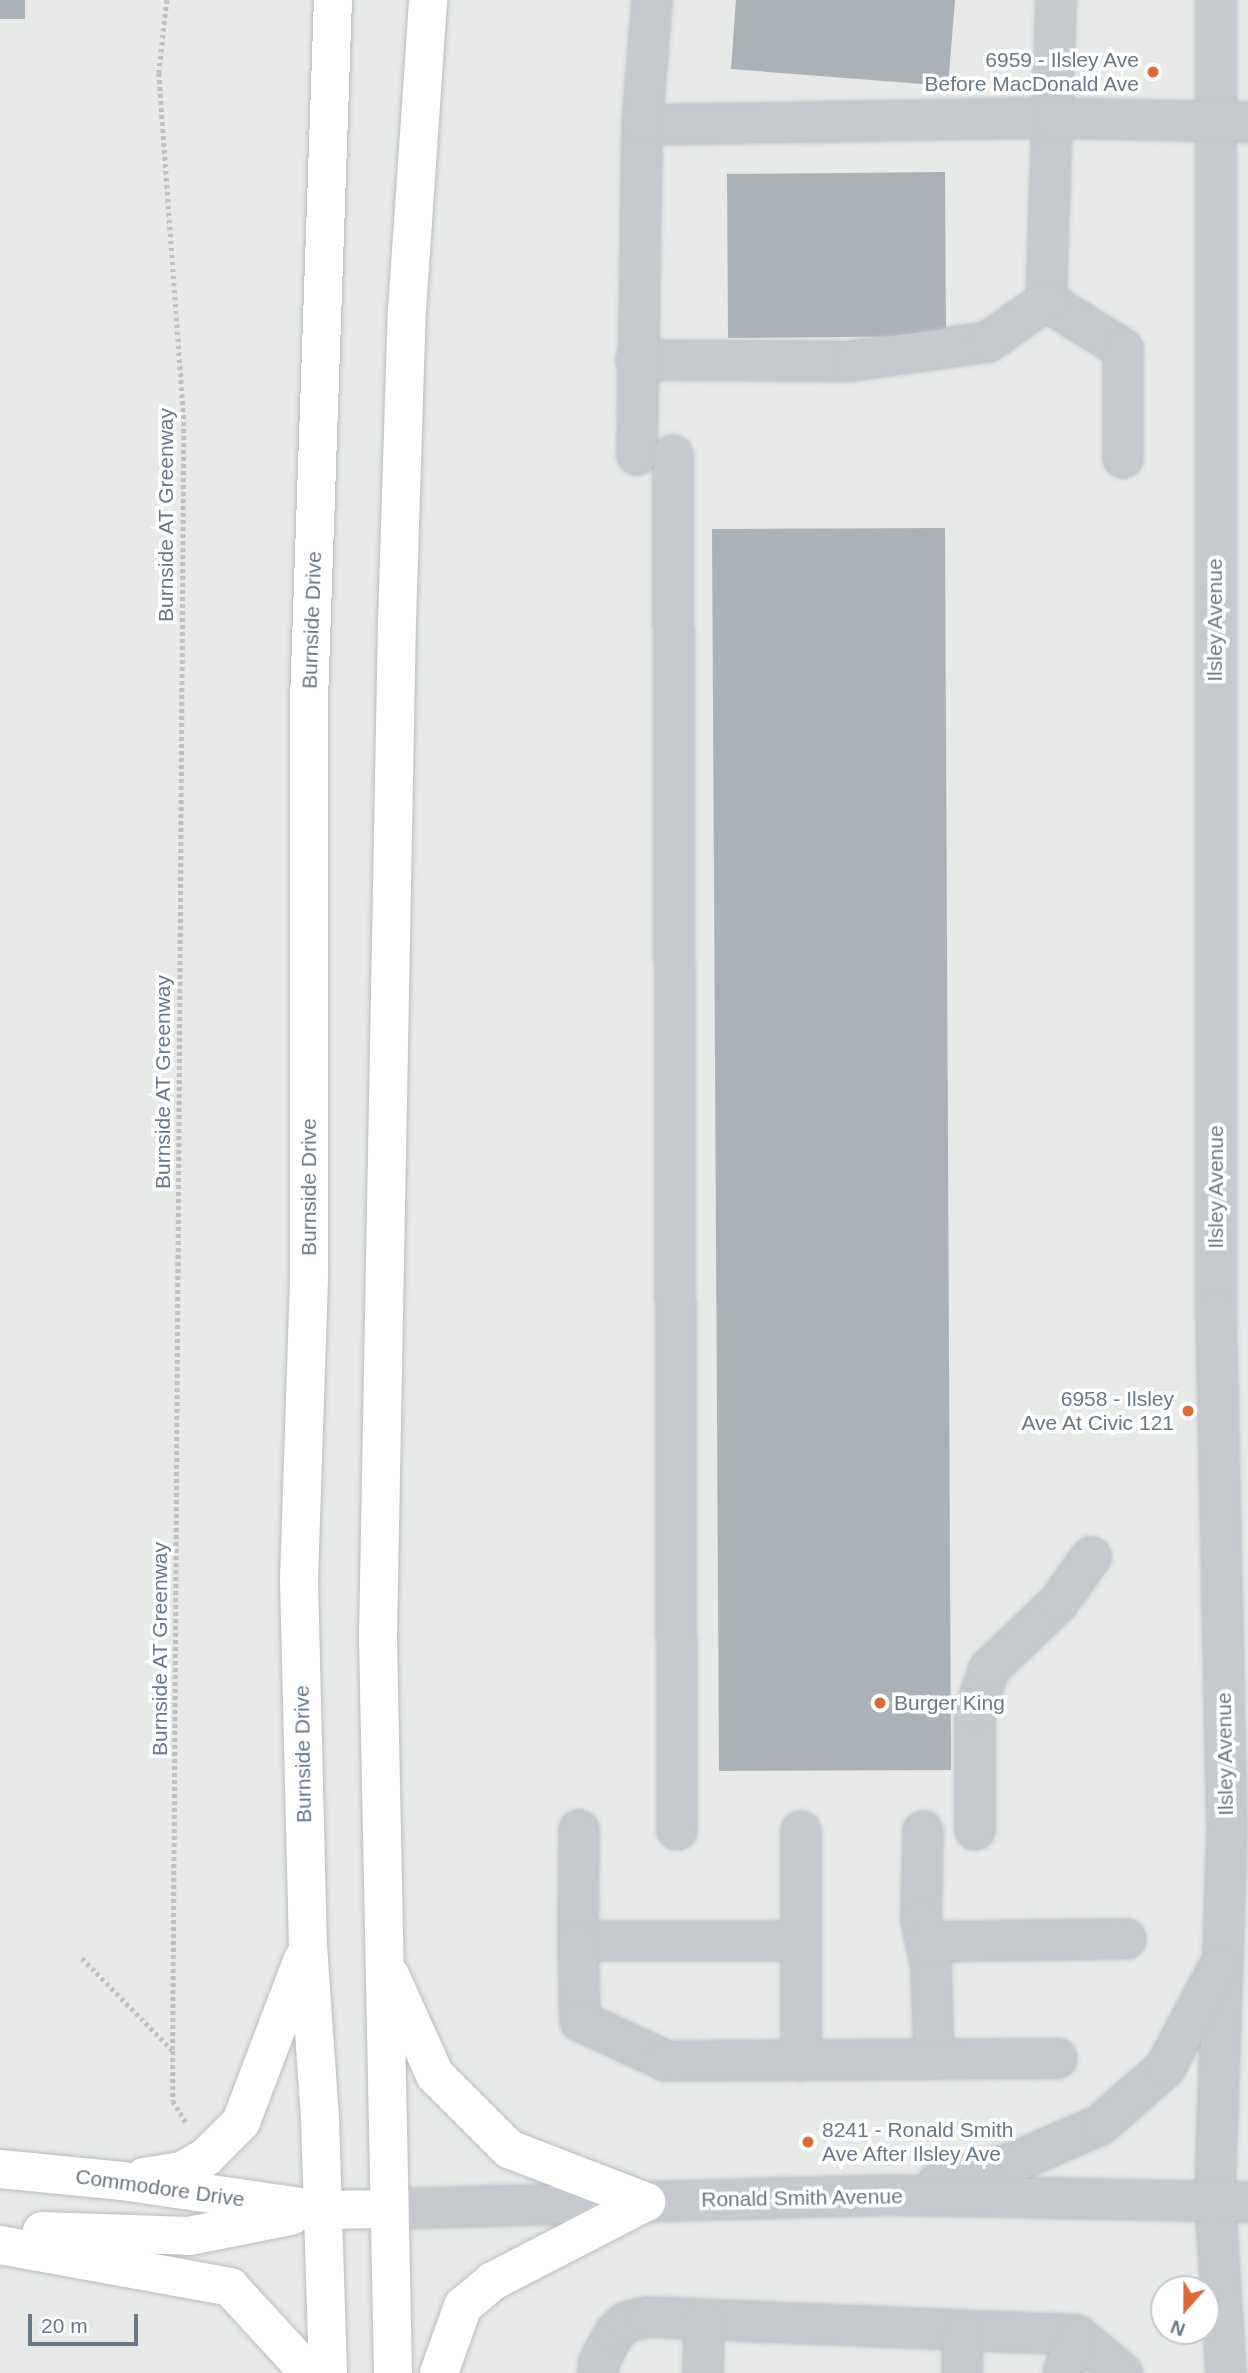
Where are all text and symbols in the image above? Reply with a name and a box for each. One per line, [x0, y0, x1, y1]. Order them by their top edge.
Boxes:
place label: 6959 - Ilsley Ave Before MacDonald Ave [923, 47, 1139, 97]
marker: 6959 - Ilsley Ave Before MacDonald Ave [1145, 64, 1161, 80]
street label: Burnside AT Greenway [153, 407, 179, 623]
street label: Burnside Drive [297, 551, 327, 689]
street label: Ilsley Avenue [1202, 558, 1228, 682]
street label: Burnside AT Greenway [150, 974, 176, 1190]
street label: Burnside Drive [296, 1118, 322, 1256]
street label: Ilsley Avenue [1203, 1125, 1229, 1249]
place label: 6958 - Ilsley Ave At Civic 121 [1020, 1386, 1174, 1436]
marker: 6958 - Ilsley Ave At Civic 121 [1180, 1403, 1196, 1419]
street label: Burnside AT Greenway [147, 1541, 173, 1757]
street label: Burnside Drive [289, 1685, 317, 1823]
place label: Burger King [894, 1690, 1005, 1716]
street label: Ilsley Avenue [1211, 1692, 1239, 1816]
marker: Burger King [872, 1695, 888, 1711]
place label: 8241 - Ronald Smith Ave After Ilsley Ave [822, 2117, 1013, 2167]
marker: 8241 - Ronald Smith Ave After Ilsley Ave [800, 2134, 816, 2150]
street label: Commodore Drive [74, 2164, 246, 2212]
street label: Ronald Smith Avenue [700, 2184, 904, 2212]
north arrow [1150, 2275, 1220, 2345]
scale bar [32, 2300, 142, 2344]
text: 20 m [41, 2314, 88, 2337]
text: N [1168, 2316, 1188, 2340]

